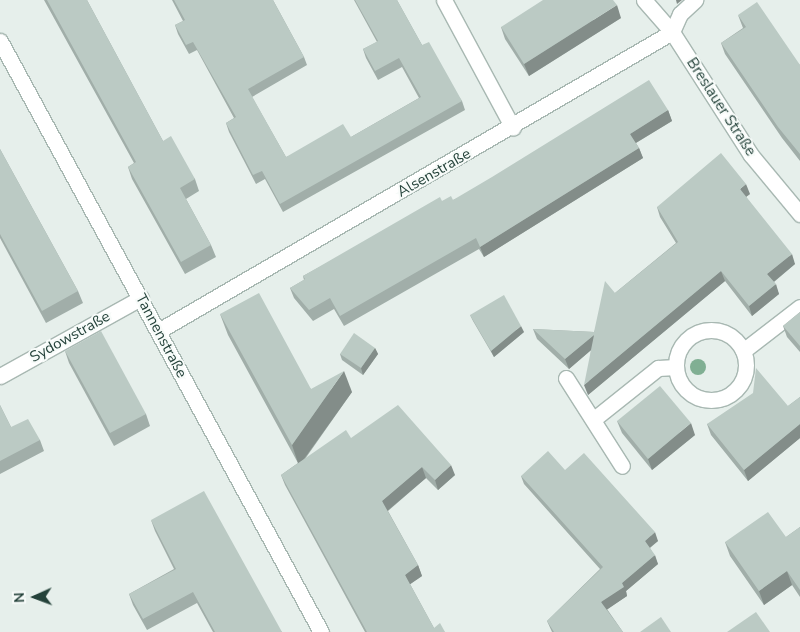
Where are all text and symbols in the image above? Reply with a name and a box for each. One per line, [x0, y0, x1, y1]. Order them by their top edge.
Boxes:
street label: Breslauer Straße [683, 54, 759, 160]
street label: Alsenstraße [394, 145, 474, 201]
street label: Tannenstraße [131, 291, 191, 381]
street label: Sydowstraße [27, 308, 113, 366]
north arrow [10, 572, 60, 622]
text: N [10, 592, 29, 603]

